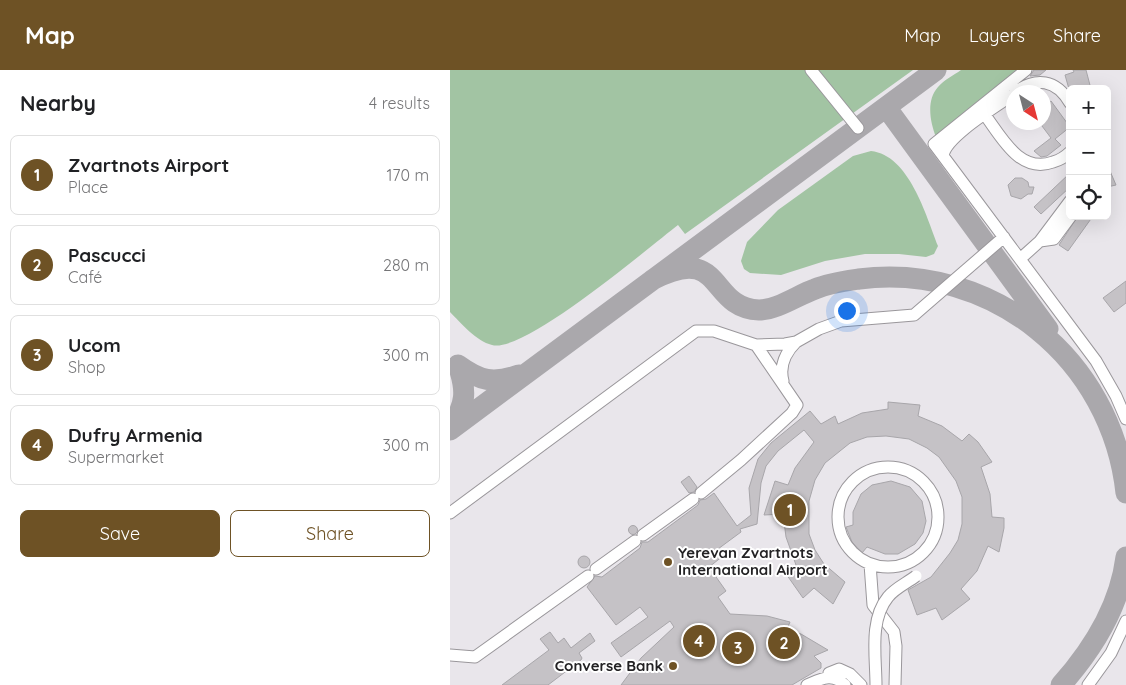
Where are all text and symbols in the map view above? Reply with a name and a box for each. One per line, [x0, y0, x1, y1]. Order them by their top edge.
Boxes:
text: Map [25, 20, 75, 50]
text: Map [904, 24, 941, 47]
text: Layers [969, 24, 1025, 47]
text: Share [1053, 24, 1101, 47]
north arrow [1006, 85, 1051, 130]
map controls [1066, 85, 1111, 220]
button: + [1066, 85, 1111, 130]
text: Nearby [20, 90, 96, 116]
text: 4 results [369, 93, 430, 113]
button: − [1066, 130, 1111, 175]
text: Zvartnots Airport [68, 153, 229, 177]
text: 1 [34, 165, 40, 185]
text: 170 m [386, 165, 429, 185]
button: locate [1066, 175, 1111, 220]
text: Place [68, 177, 108, 197]
text: Pascucci [68, 243, 146, 267]
text: 2 [32, 255, 42, 275]
text: 280 m [383, 255, 429, 275]
text: Café [68, 267, 102, 287]
your location [834, 298, 860, 324]
text: Ucom [68, 333, 121, 357]
text: 3 [33, 345, 41, 365]
text: 300 m [383, 345, 429, 365]
text: Shop [68, 357, 105, 377]
text: Dufry Armenia [68, 423, 203, 447]
text: 4 [32, 435, 42, 455]
text: 300 m [383, 435, 429, 455]
text: Supermarket [68, 447, 164, 467]
pin: 1 [774, 491, 806, 529]
button: Save [20, 510, 220, 557]
button: Share [230, 510, 430, 557]
place label: Yerevan Zvartnots International Airport [678, 543, 828, 579]
marker: Yerevan Zvartnots International Airport [662, 556, 674, 568]
pin: 4 [683, 622, 715, 660]
pin: 2 [768, 624, 800, 662]
pin: 3 [722, 629, 754, 667]
place label: Converse Bank [555, 656, 663, 675]
marker: Converse Bank [667, 660, 679, 672]

